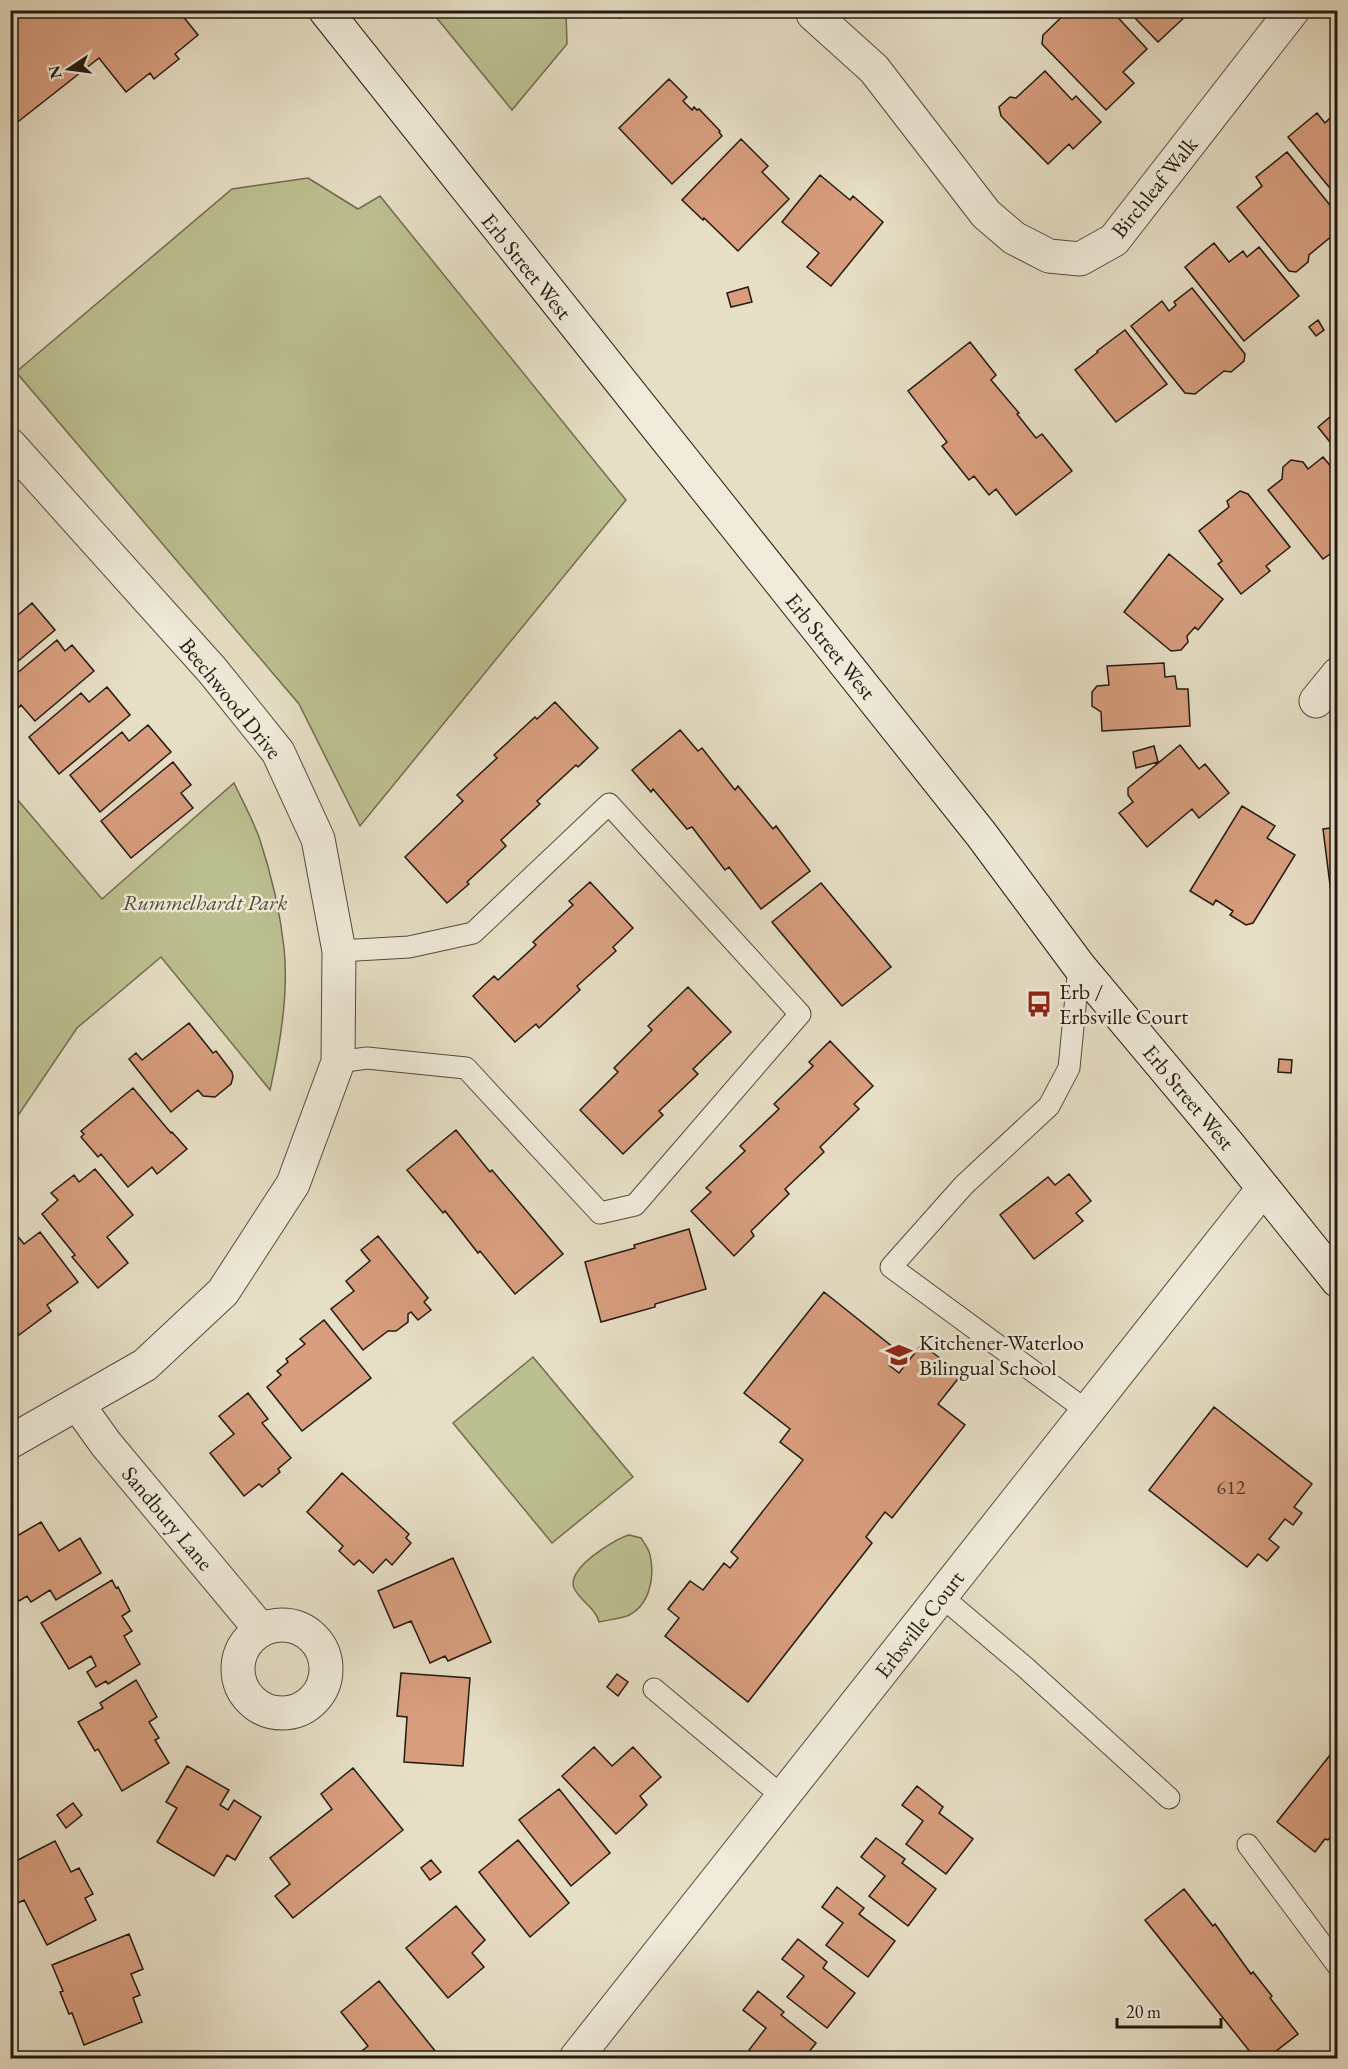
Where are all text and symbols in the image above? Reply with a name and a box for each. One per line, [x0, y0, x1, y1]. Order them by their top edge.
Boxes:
north arrow [39, 39, 99, 99]
text: N [43, 64, 67, 81]
street label: Birchleaf Walk [1105, 130, 1205, 244]
street label: Erb Street West [475, 207, 578, 326]
street label: Erb Street West [779, 587, 882, 706]
street label: Beechwood Drive [173, 632, 289, 765]
park label: Rummelhardt Park [123, 888, 287, 917]
place label: Erb / Erbsville Court [1059, 977, 1188, 1031]
bus stop icon: Erb / Erbsville Court [1024, 989, 1054, 1019]
street label: Erb Street West [1136, 1039, 1241, 1156]
place label: Kitchener-Waterloo Bilingual School [919, 1328, 1084, 1382]
school or university icon: Kitchener-Waterloo Bilingual School [884, 1340, 914, 1370]
street label: Sandbury Lane [115, 1460, 220, 1577]
house number: 612 [1217, 1474, 1246, 1500]
street label: Erbsville Court [868, 1564, 971, 1684]
scale bar [1117, 1991, 1220, 2029]
text: 20 m [1126, 2000, 1161, 2023]

